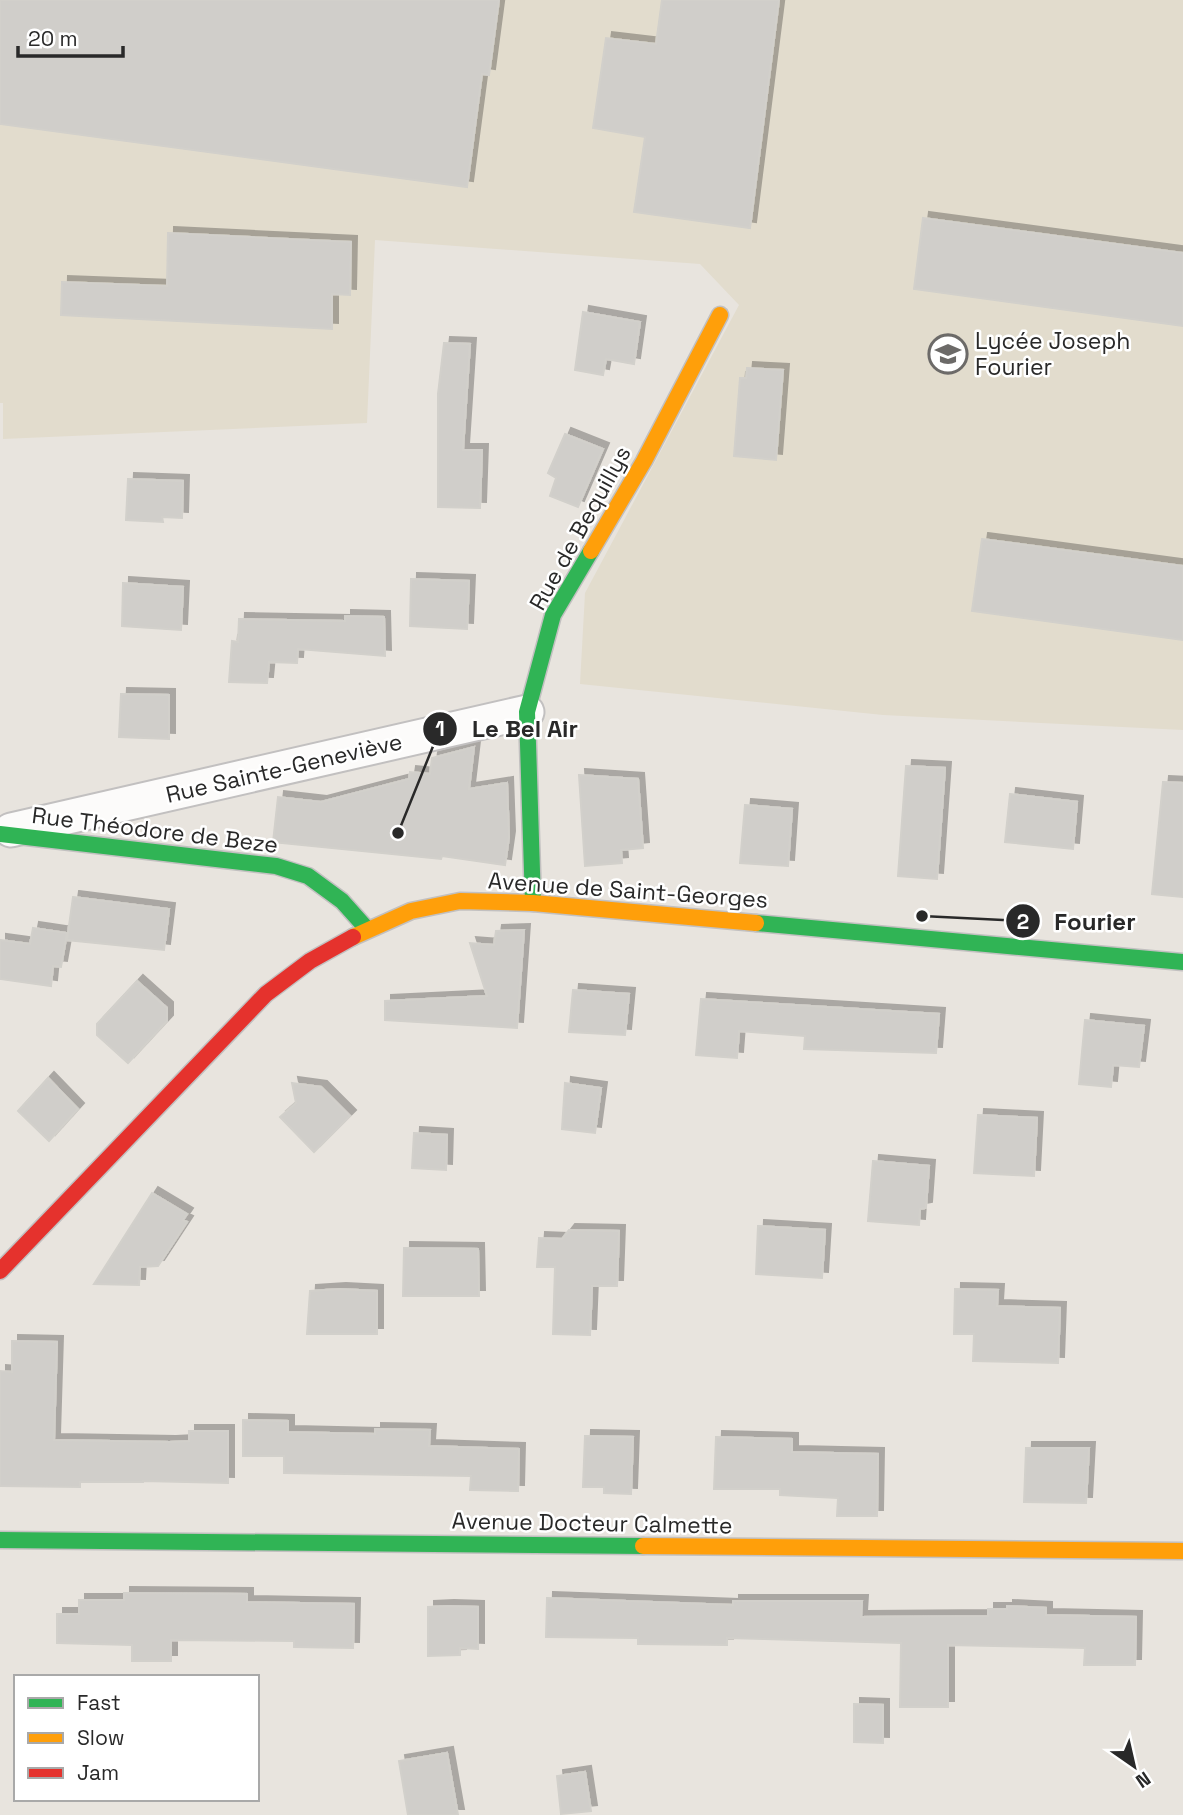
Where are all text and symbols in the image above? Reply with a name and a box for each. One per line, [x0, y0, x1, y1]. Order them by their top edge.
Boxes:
scale bar [18, 14, 122, 58]
text: 20 m [28, 25, 78, 52]
place label: Lycée Joseph Fourier [975, 326, 1130, 382]
school or university icon: Lycée Joseph Fourier [927, 333, 969, 375]
street label: Rue de Bequillys [522, 441, 638, 615]
callout: Le Bel Air [423, 706, 592, 751]
text: Le Bel Air [472, 713, 578, 744]
text: 1 [435, 715, 445, 742]
street label: Rue Sainte-Geneviève [163, 726, 405, 810]
street label: Rue Théodore de Beze [30, 800, 280, 860]
street label: Avenue de Saint-Georges [487, 865, 769, 915]
callout: Fourier [1005, 899, 1150, 944]
text: Fourier [1054, 906, 1136, 937]
text: 2 [1017, 908, 1029, 935]
street label: Avenue Docteur Calmette [451, 1506, 733, 1540]
legend [14, 1675, 259, 1801]
text: Fast [77, 1689, 121, 1716]
text: Slow [77, 1724, 125, 1751]
north arrow [1099, 1731, 1169, 1801]
text: Jam [77, 1759, 119, 1786]
text: N [1131, 1766, 1155, 1794]

